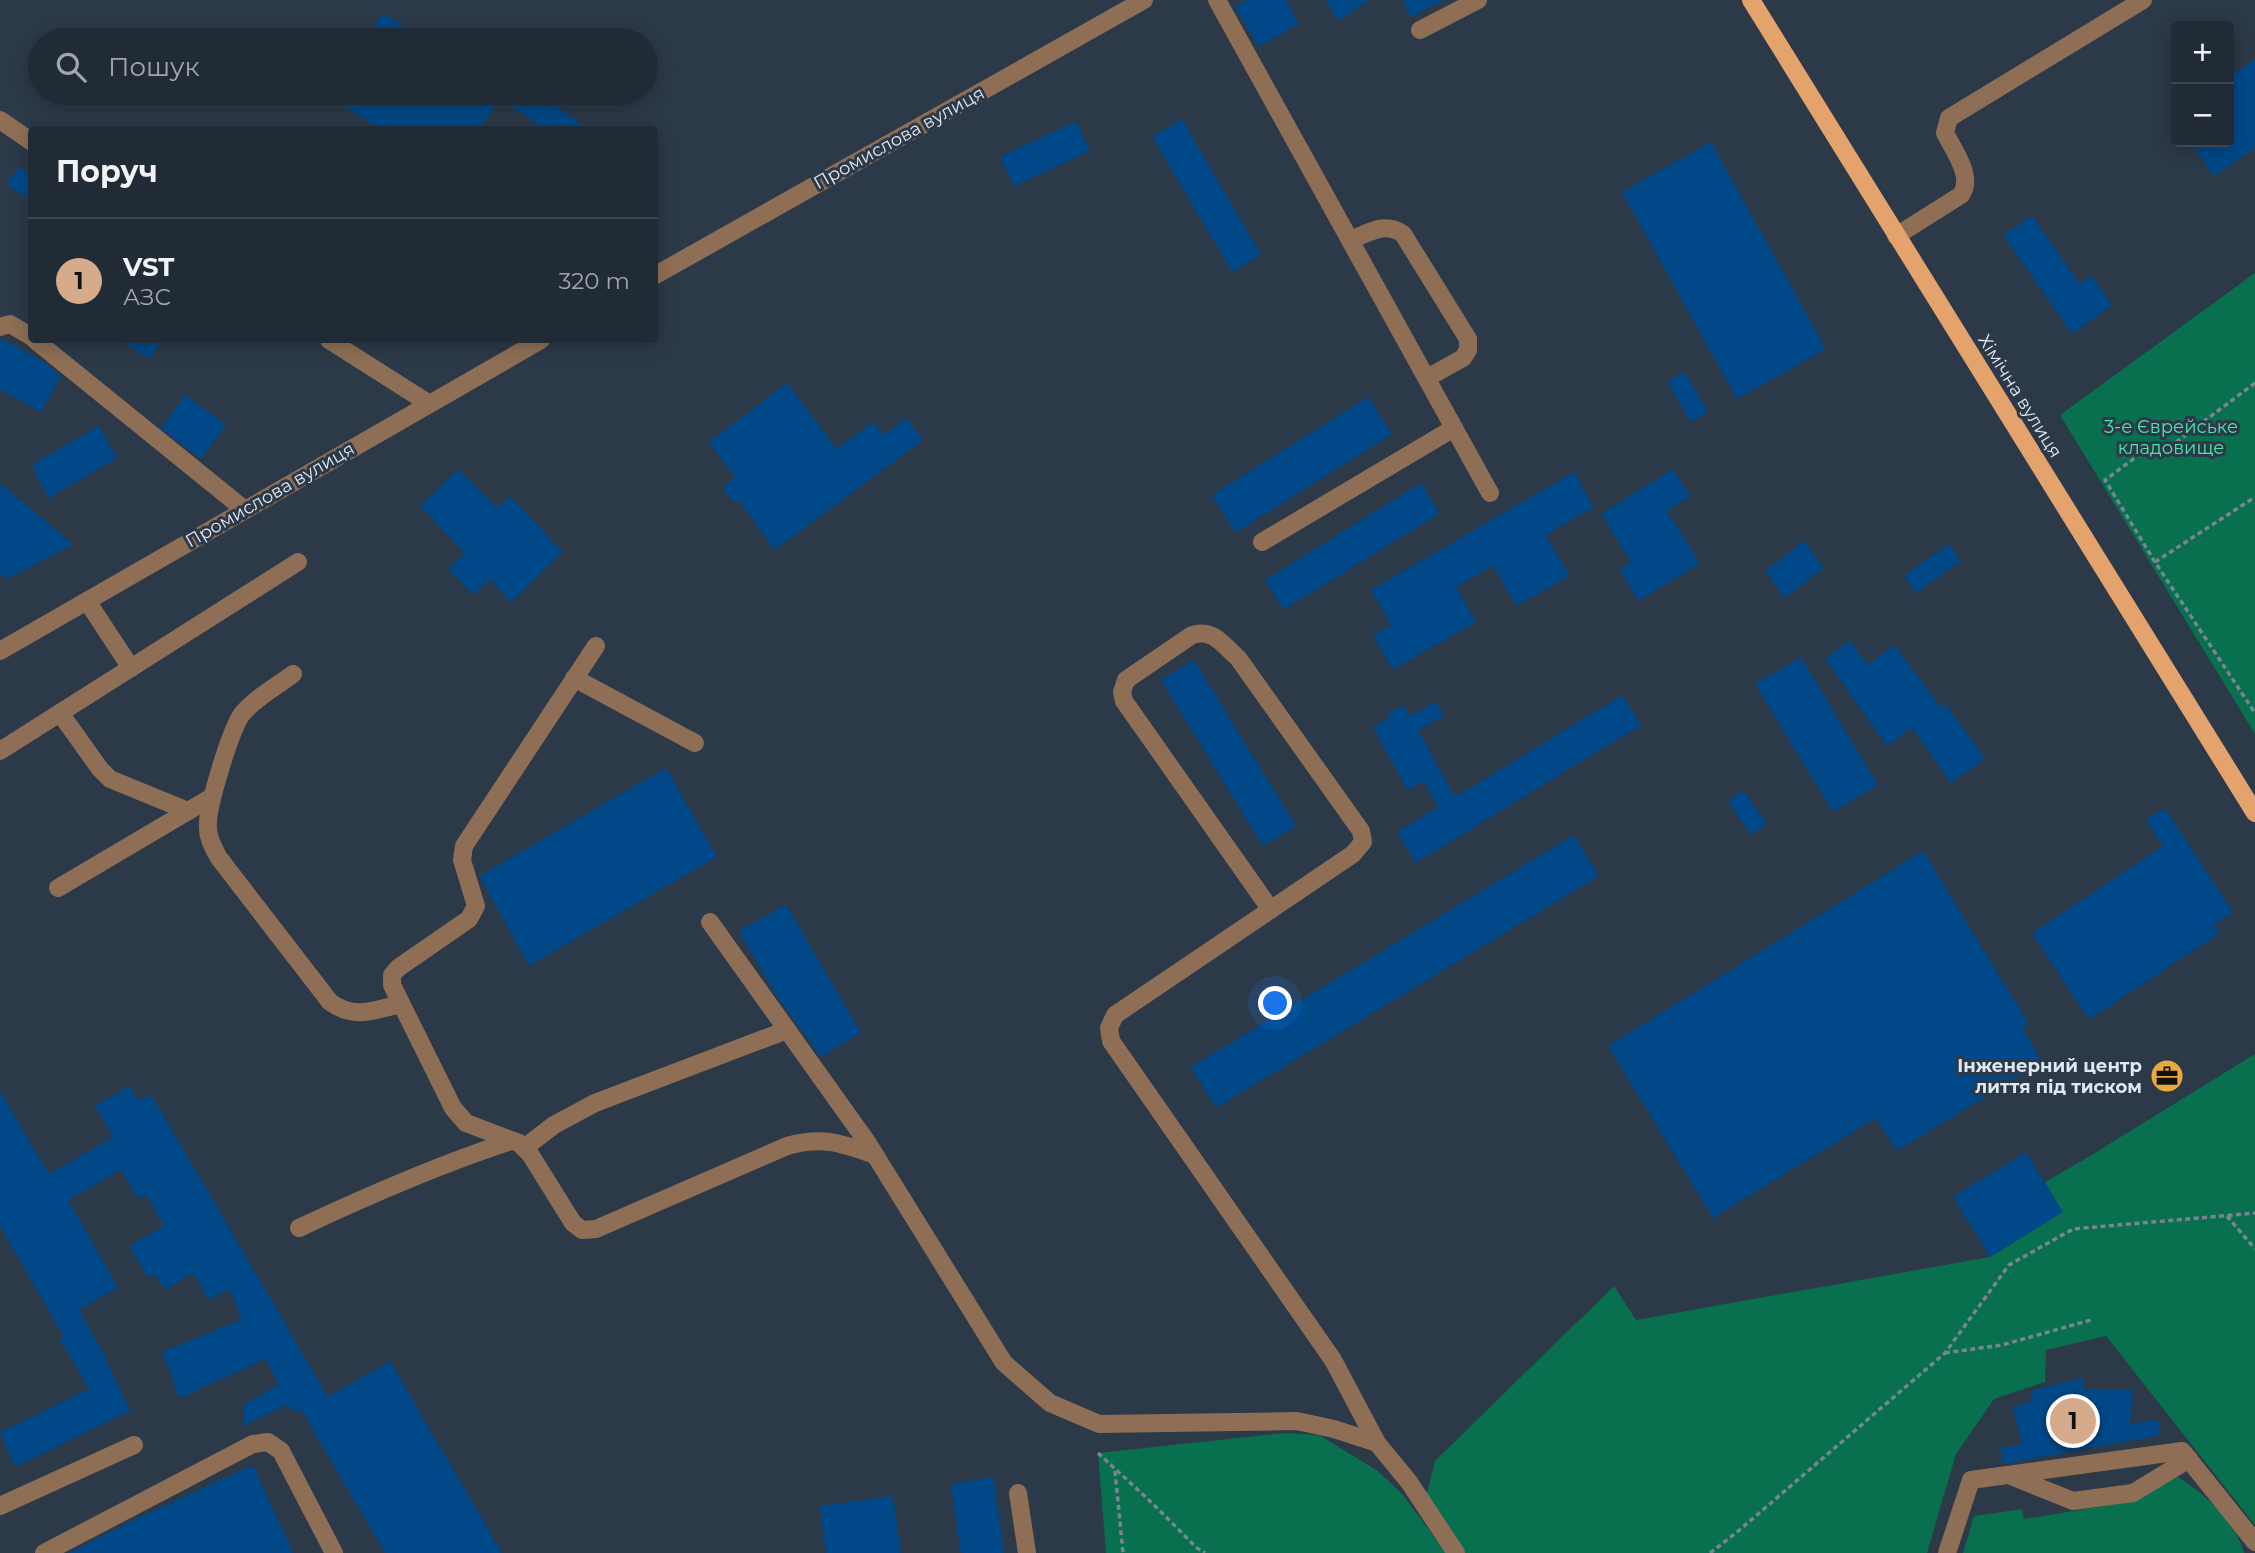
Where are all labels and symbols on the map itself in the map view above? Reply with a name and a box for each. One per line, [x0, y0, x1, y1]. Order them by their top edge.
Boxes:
street label: Промислова вулиця [810, 82, 988, 194]
street label: Хімічна вулиця [1973, 330, 2067, 462]
park label: 3-е Єврейське кладовище [2104, 416, 2238, 459]
street label: Промислова вулиця [182, 438, 358, 552]
your location [1258, 986, 1292, 1020]
place label: Інженерний центр лиття під тиском [1957, 1055, 2142, 1098]
office icon: Інженерний центр лиття під тиском [2148, 1057, 2186, 1095]
pin: 1 [2050, 1395, 2096, 1447]

